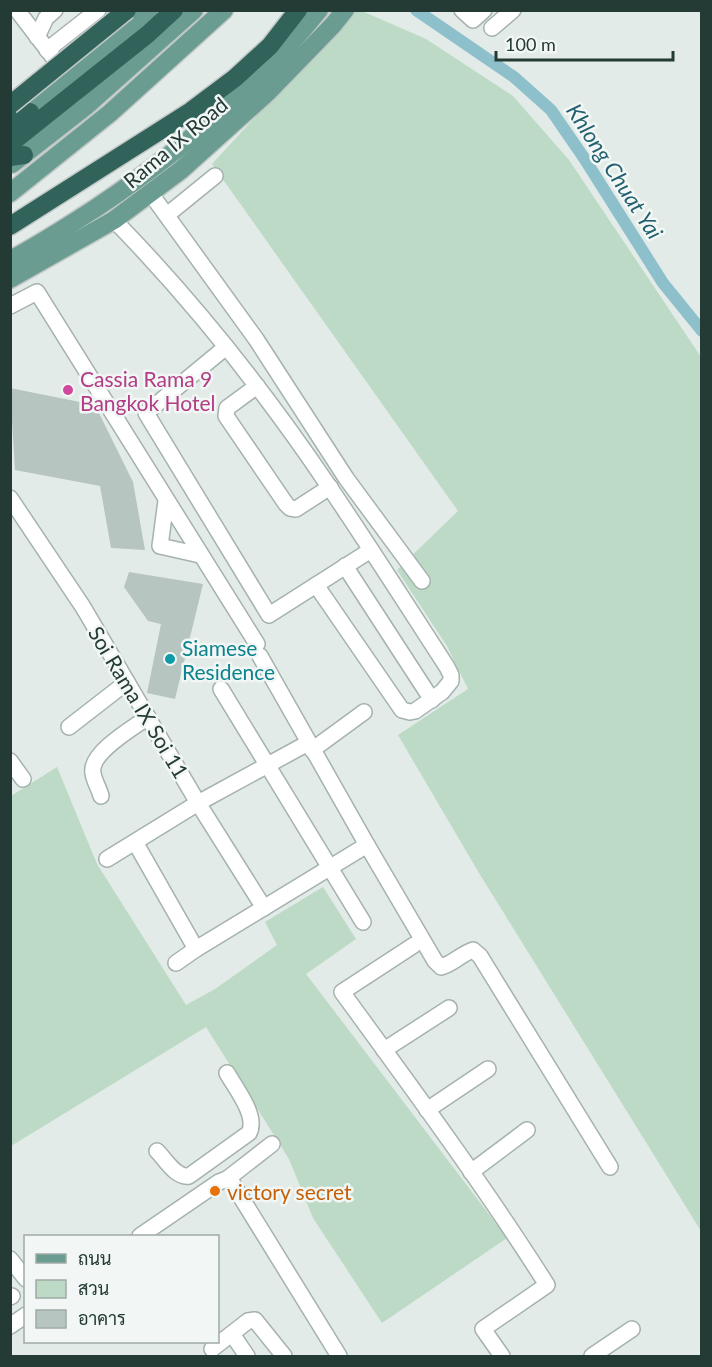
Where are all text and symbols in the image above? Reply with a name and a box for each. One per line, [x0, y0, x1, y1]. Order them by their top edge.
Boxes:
scale bar [496, 24, 673, 62]
text: 100 m [505, 33, 556, 55]
street label: Rama IX Road [118, 91, 232, 193]
water label: Khlong Chuat Yai [561, 98, 669, 244]
place label: Cassia Rama 9 Bangkok Hotel [80, 366, 215, 415]
marker: Cassia Rama 9 Bangkok Hotel [61, 383, 75, 397]
street label: Soi Rama IX Soi 11 [84, 621, 194, 783]
place label: Siamese Residence [182, 635, 275, 684]
marker: Siamese Residence [163, 652, 177, 666]
place label: victory secret [227, 1179, 352, 1204]
marker: victory secret [208, 1184, 222, 1198]
legend [24, 1235, 219, 1343]
text: ถนน [78, 1247, 111, 1269]
text: สวน [78, 1277, 109, 1299]
text: อาคาร [78, 1307, 126, 1329]

